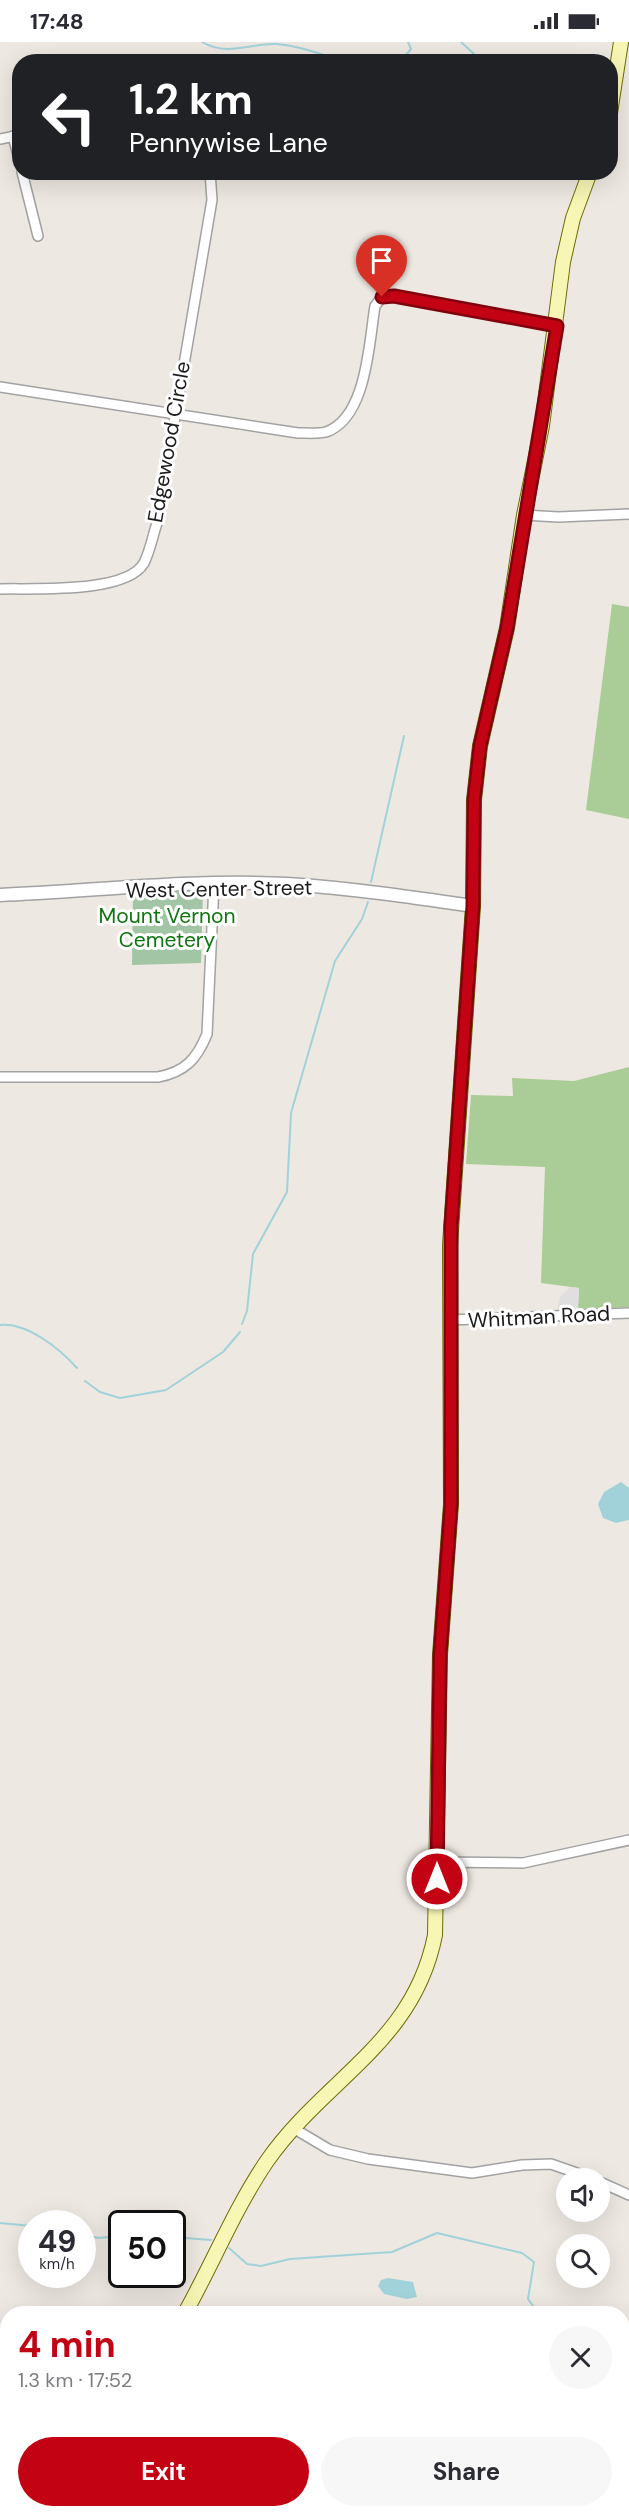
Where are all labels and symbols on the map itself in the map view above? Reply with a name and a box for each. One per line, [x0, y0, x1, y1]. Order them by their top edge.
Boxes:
pin [356, 235, 407, 297]
street label: Edgewood Circle [141, 359, 197, 525]
street label: West Center Street [125, 873, 313, 905]
park label: Mount Vernon Cemetery [99, 902, 235, 954]
street label: Whitman Road [467, 1299, 611, 1335]
position arrow [405, 1847, 469, 1911]
speed limit sign: 50 [108, 2210, 186, 2288]

